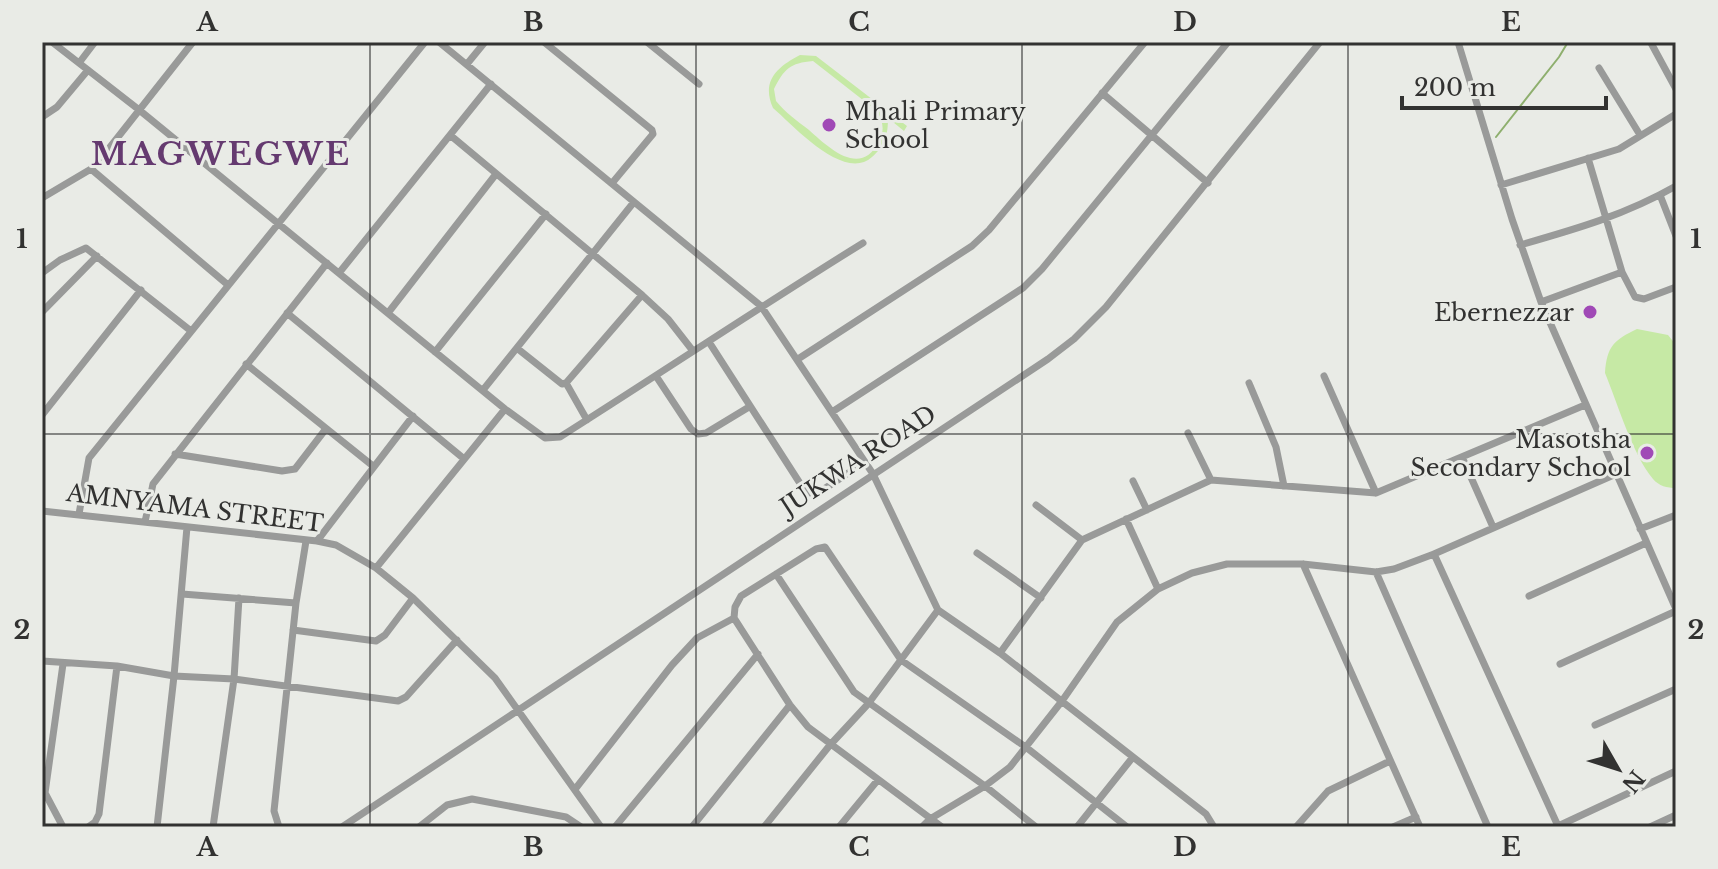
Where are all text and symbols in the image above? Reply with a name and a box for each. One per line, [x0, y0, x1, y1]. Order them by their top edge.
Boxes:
text: A [195, 6, 218, 38]
text: B [523, 6, 543, 38]
text: C [848, 6, 870, 38]
text: D [1173, 6, 1197, 38]
text: E [1501, 6, 1521, 38]
scale bar [1402, 60, 1606, 110]
text: 200 m [1414, 73, 1496, 102]
place label: Mhali Primary School [845, 97, 1026, 154]
marker: Mhali Primary School [820, 116, 838, 134]
district label: MAGWEGWE [91, 134, 351, 174]
text: 1 [16, 223, 28, 255]
text: 1 [1690, 223, 1702, 255]
place label: Ebernezzar [1434, 298, 1575, 327]
marker: Ebernezzar [1581, 303, 1599, 321]
street label: JUKWA ROAD [772, 399, 941, 523]
place label: Masotsha Secondary School [1410, 425, 1632, 482]
marker: Masotsha Secondary School [1638, 444, 1656, 462]
street label: AMNYAMA STREET [64, 478, 325, 538]
text: 2 [14, 614, 30, 646]
text: 2 [1688, 614, 1704, 646]
north arrow [1578, 729, 1658, 809]
text: N [1616, 765, 1650, 798]
text: A [195, 831, 218, 863]
text: B [523, 831, 543, 863]
text: C [848, 831, 870, 863]
text: D [1173, 831, 1197, 863]
text: E [1501, 831, 1521, 863]

